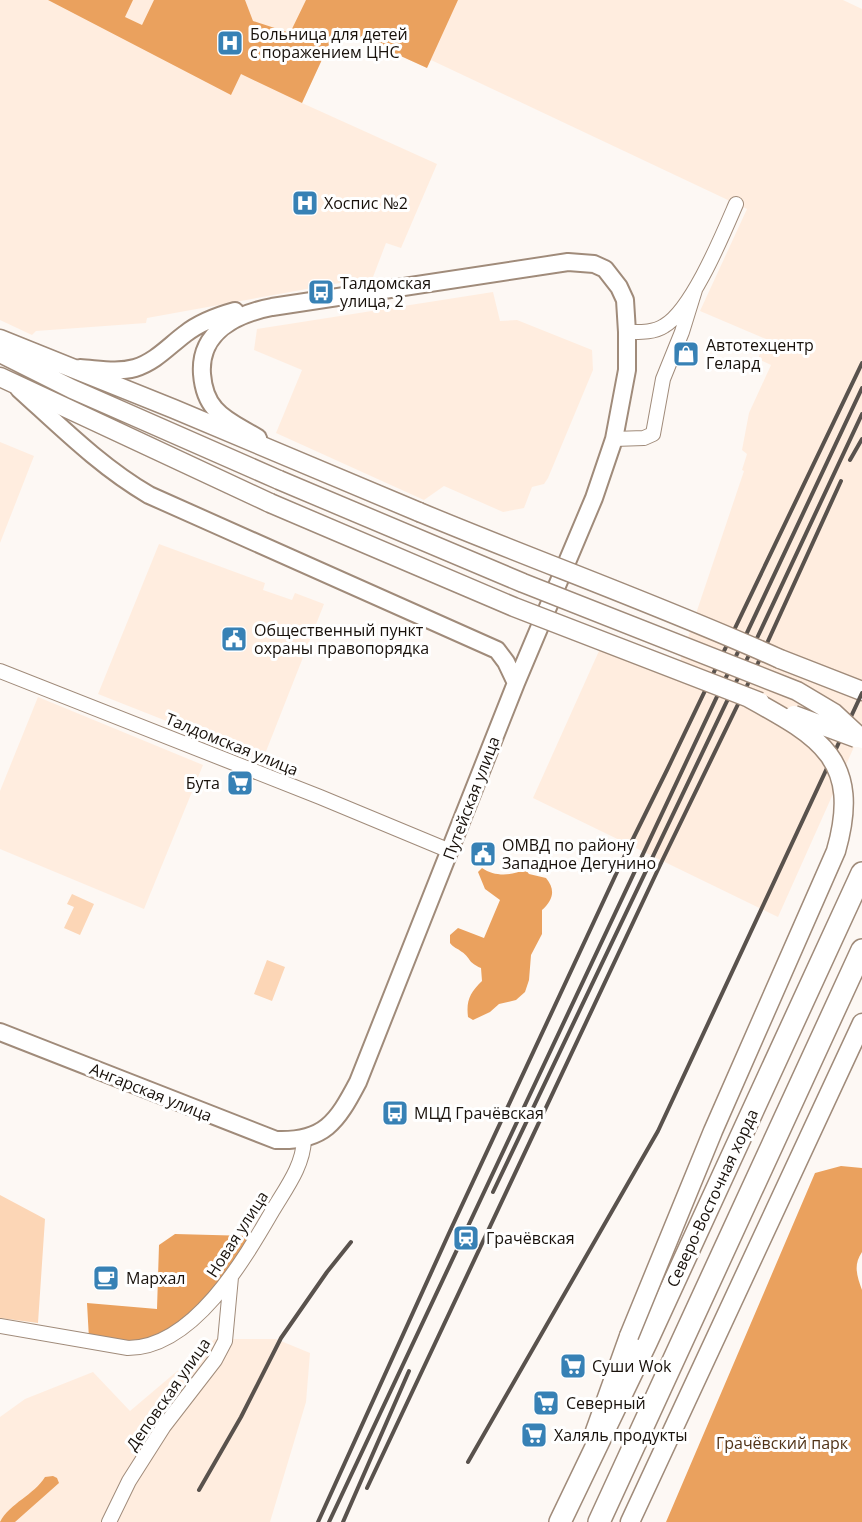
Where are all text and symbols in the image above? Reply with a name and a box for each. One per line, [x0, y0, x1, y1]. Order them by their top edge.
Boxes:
place label: Больница для детей с поражением ЦНС [250, 23, 408, 63]
hospital icon: Больница для детей с поражением ЦНС [215, 28, 245, 58]
hospital icon: Хоспис №2 [290, 188, 320, 218]
place label: Хоспис №2 [324, 192, 408, 214]
place label: Талдомская улица, 2 [340, 272, 431, 312]
bus stop icon: Талдомская улица, 2 [306, 277, 336, 307]
place label: Автотехцентр Гелард [706, 334, 814, 374]
shop icon: Автотехцентр Гелард [671, 339, 701, 369]
place label: Общественный пункт охраны правопорядка [254, 619, 429, 659]
public building icon: Общественный пункт охраны правопорядка [219, 624, 249, 654]
street label: Талдомская улица [162, 707, 302, 781]
street label: Путейская улица [437, 733, 505, 863]
supermarket icon: Бута [225, 768, 255, 798]
place label: Бута [186, 772, 220, 794]
place label: ОМВД по району Западное Дегунино [502, 834, 656, 874]
public building icon: ОМВД по району Западное Дегунино [468, 839, 498, 869]
street label: Ангарская улица [87, 1057, 215, 1127]
bus stop icon: МЦД Грачёвская [380, 1098, 410, 1128]
place label: МЦД Грачёвская [414, 1102, 544, 1124]
street label: Северо-Восточная хорда [661, 1105, 763, 1291]
street label: Новая улица [201, 1187, 273, 1281]
station icon: Грачёвская [451, 1223, 481, 1253]
place label: Грачёвская [486, 1227, 575, 1249]
cafe icon: Мархал [91, 1263, 121, 1293]
place label: Мархал [126, 1267, 186, 1289]
street label: Деповская улица [121, 1333, 215, 1455]
supermarket icon: Суши Wok [558, 1351, 588, 1381]
place label: Суши Wok [592, 1355, 672, 1377]
supermarket icon: Северный [531, 1388, 561, 1418]
place label: Северный [566, 1392, 646, 1414]
supermarket icon: Халяль продукты [519, 1420, 549, 1450]
place label: Халяль продукты [554, 1424, 688, 1446]
park label: Грачёвский парк [716, 1432, 849, 1454]

